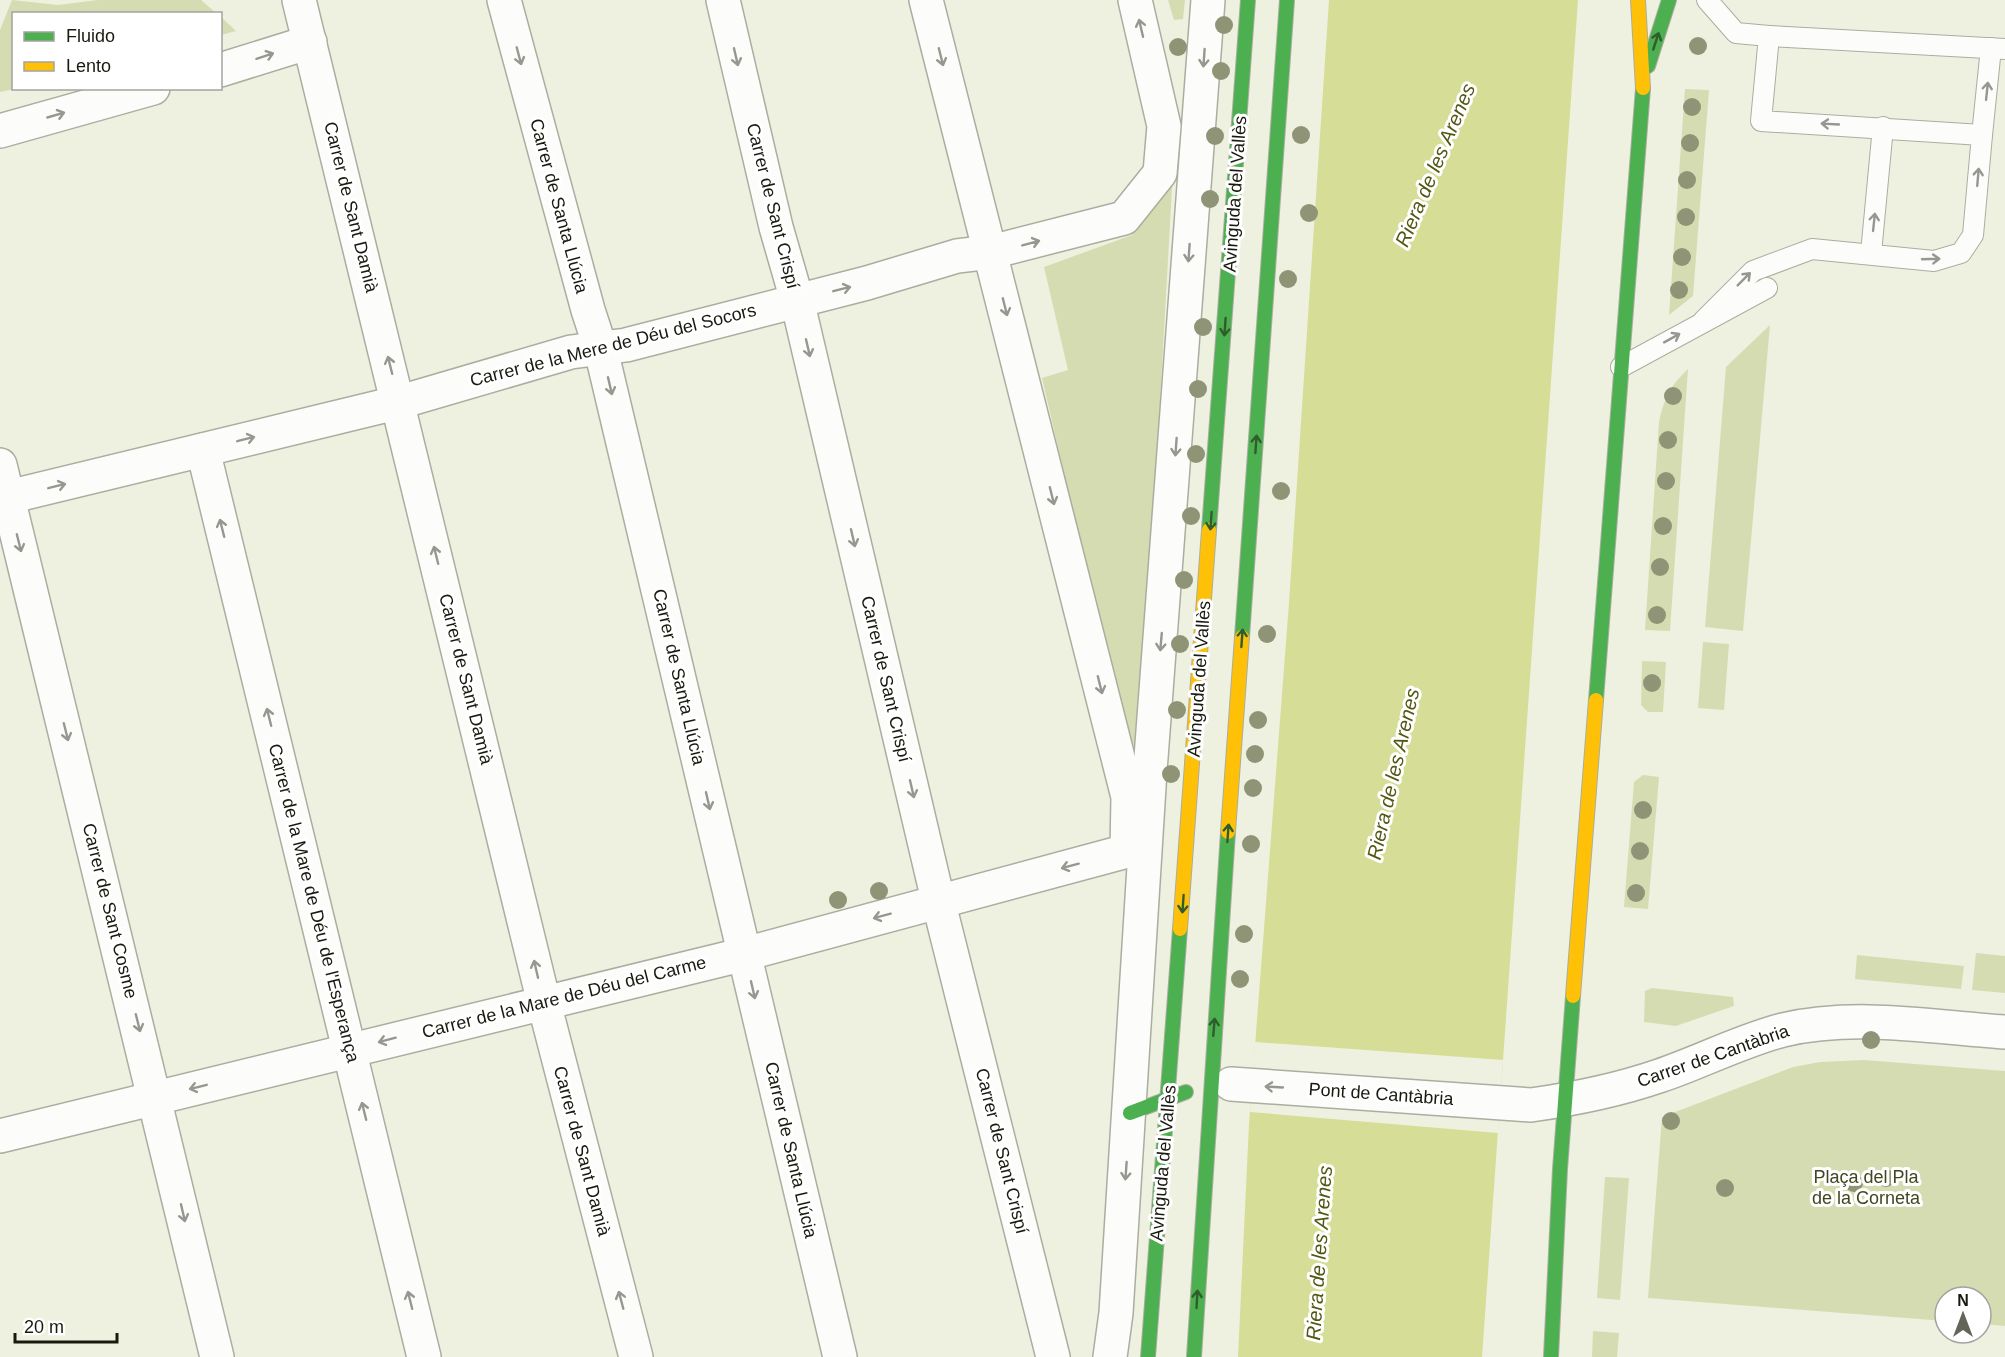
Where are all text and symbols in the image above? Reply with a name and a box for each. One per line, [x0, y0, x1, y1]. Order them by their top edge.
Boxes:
legend [12, 12, 222, 90]
one-way arrow [1135, 18, 1147, 37]
text: Fluido [66, 26, 115, 46]
one-way arrow [1651, 32, 1662, 51]
one-way arrow [514, 47, 526, 66]
one-way arrow [731, 47, 743, 66]
one-way arrow [935, 47, 947, 66]
one-way arrow [1198, 48, 1209, 68]
one-way arrow [255, 50, 274, 61]
text: Lento [66, 56, 111, 76]
water label: Riera de les Arenes [1391, 80, 1479, 250]
one-way arrow [1982, 82, 1993, 102]
one-way arrow [46, 109, 65, 121]
street label: Avinguda del Vallès [1220, 115, 1250, 273]
street label: Carrer de Santa Llúcia [526, 116, 592, 297]
one-way arrow [1821, 119, 1841, 130]
street label: Carrer de Sant Damià [320, 120, 382, 295]
street label: Carrer de Sant Crispí [743, 121, 803, 291]
one-way arrow [1973, 168, 1984, 188]
one-way arrow [1869, 213, 1880, 233]
one-way arrow [1021, 236, 1040, 248]
one-way arrow [1184, 242, 1195, 262]
one-way arrow [1921, 253, 1940, 265]
one-way arrow [1737, 272, 1752, 287]
one-way arrow [832, 282, 851, 294]
one-way arrow [999, 297, 1011, 316]
street label: Carrer de la Mere de Déu del Socors [468, 300, 758, 390]
one-way arrow [1219, 316, 1230, 336]
one-way arrow [1663, 332, 1681, 343]
one-way arrow [803, 338, 815, 357]
one-way arrow [384, 356, 396, 375]
one-way arrow [604, 377, 616, 396]
one-way arrow [236, 433, 255, 445]
one-way arrow [1251, 434, 1262, 454]
one-way arrow [1170, 437, 1181, 457]
one-way arrow [47, 479, 66, 491]
one-way arrow [1047, 486, 1059, 505]
one-way arrow [1205, 511, 1216, 531]
one-way arrow [216, 518, 228, 537]
one-way arrow [848, 528, 859, 547]
one-way arrow [14, 533, 25, 552]
one-way arrow [430, 546, 442, 565]
street label: Carrer de Santa Llúcia [649, 587, 709, 768]
street label: Carrer de Sant Damià [435, 592, 497, 767]
street label: Carrer de Sant Crispí [857, 594, 915, 764]
street label: Avinguda del Vallès [1184, 600, 1214, 758]
one-way arrow [1237, 629, 1248, 649]
one-way arrow [1155, 631, 1166, 651]
one-way arrow [1095, 675, 1106, 694]
water label: Riera de les Arenes [1363, 686, 1423, 862]
one-way arrow [262, 708, 274, 727]
one-way arrow [60, 722, 72, 741]
street label: Carrer de la Mare de Déu de l'Esperança [265, 742, 364, 1065]
one-way arrow [907, 779, 919, 798]
one-way arrow [703, 791, 715, 810]
street label: Carrer de Sant Cosme [79, 821, 141, 1001]
one-way arrow [1223, 823, 1234, 843]
one-way arrow [1061, 860, 1080, 872]
one-way arrow [1177, 894, 1188, 914]
one-way arrow [872, 910, 891, 922]
street label: Carrer de la Mare de Déu del Carme [420, 952, 708, 1042]
one-way arrow [529, 960, 541, 979]
one-way arrow [748, 981, 760, 1000]
one-way arrow [132, 1013, 144, 1032]
one-way arrow [1209, 1018, 1220, 1038]
street label: Carrer de Cantàbria [1635, 1020, 1792, 1091]
one-way arrow [378, 1035, 397, 1046]
street label: Carrer de Santa Llúcia [761, 1060, 821, 1241]
street label: Carrer de Sant Damià [550, 1064, 615, 1239]
street label: Carrer de Sant Crispí [972, 1066, 1032, 1236]
street label: Pont de Cantàbria [1308, 1079, 1455, 1109]
one-way arrow [1264, 1081, 1284, 1092]
one-way arrow [189, 1082, 208, 1094]
street label: Avinguda del Vallès [1146, 1084, 1180, 1242]
one-way arrow [358, 1101, 370, 1120]
one-way arrow [1120, 1161, 1131, 1181]
water label: Riera de les Arenes [1302, 1165, 1336, 1341]
park label: Plaça del Pla de la Corneta [1812, 1167, 1921, 1208]
one-way arrow [178, 1203, 190, 1222]
north arrow [1933, 1285, 1993, 1345]
one-way arrow [1191, 1289, 1202, 1309]
one-way arrow [404, 1291, 416, 1310]
one-way arrow [614, 1291, 626, 1310]
text: N [1957, 1292, 1969, 1309]
scale bar [15, 1306, 117, 1344]
text: 20 m [24, 1317, 64, 1337]

